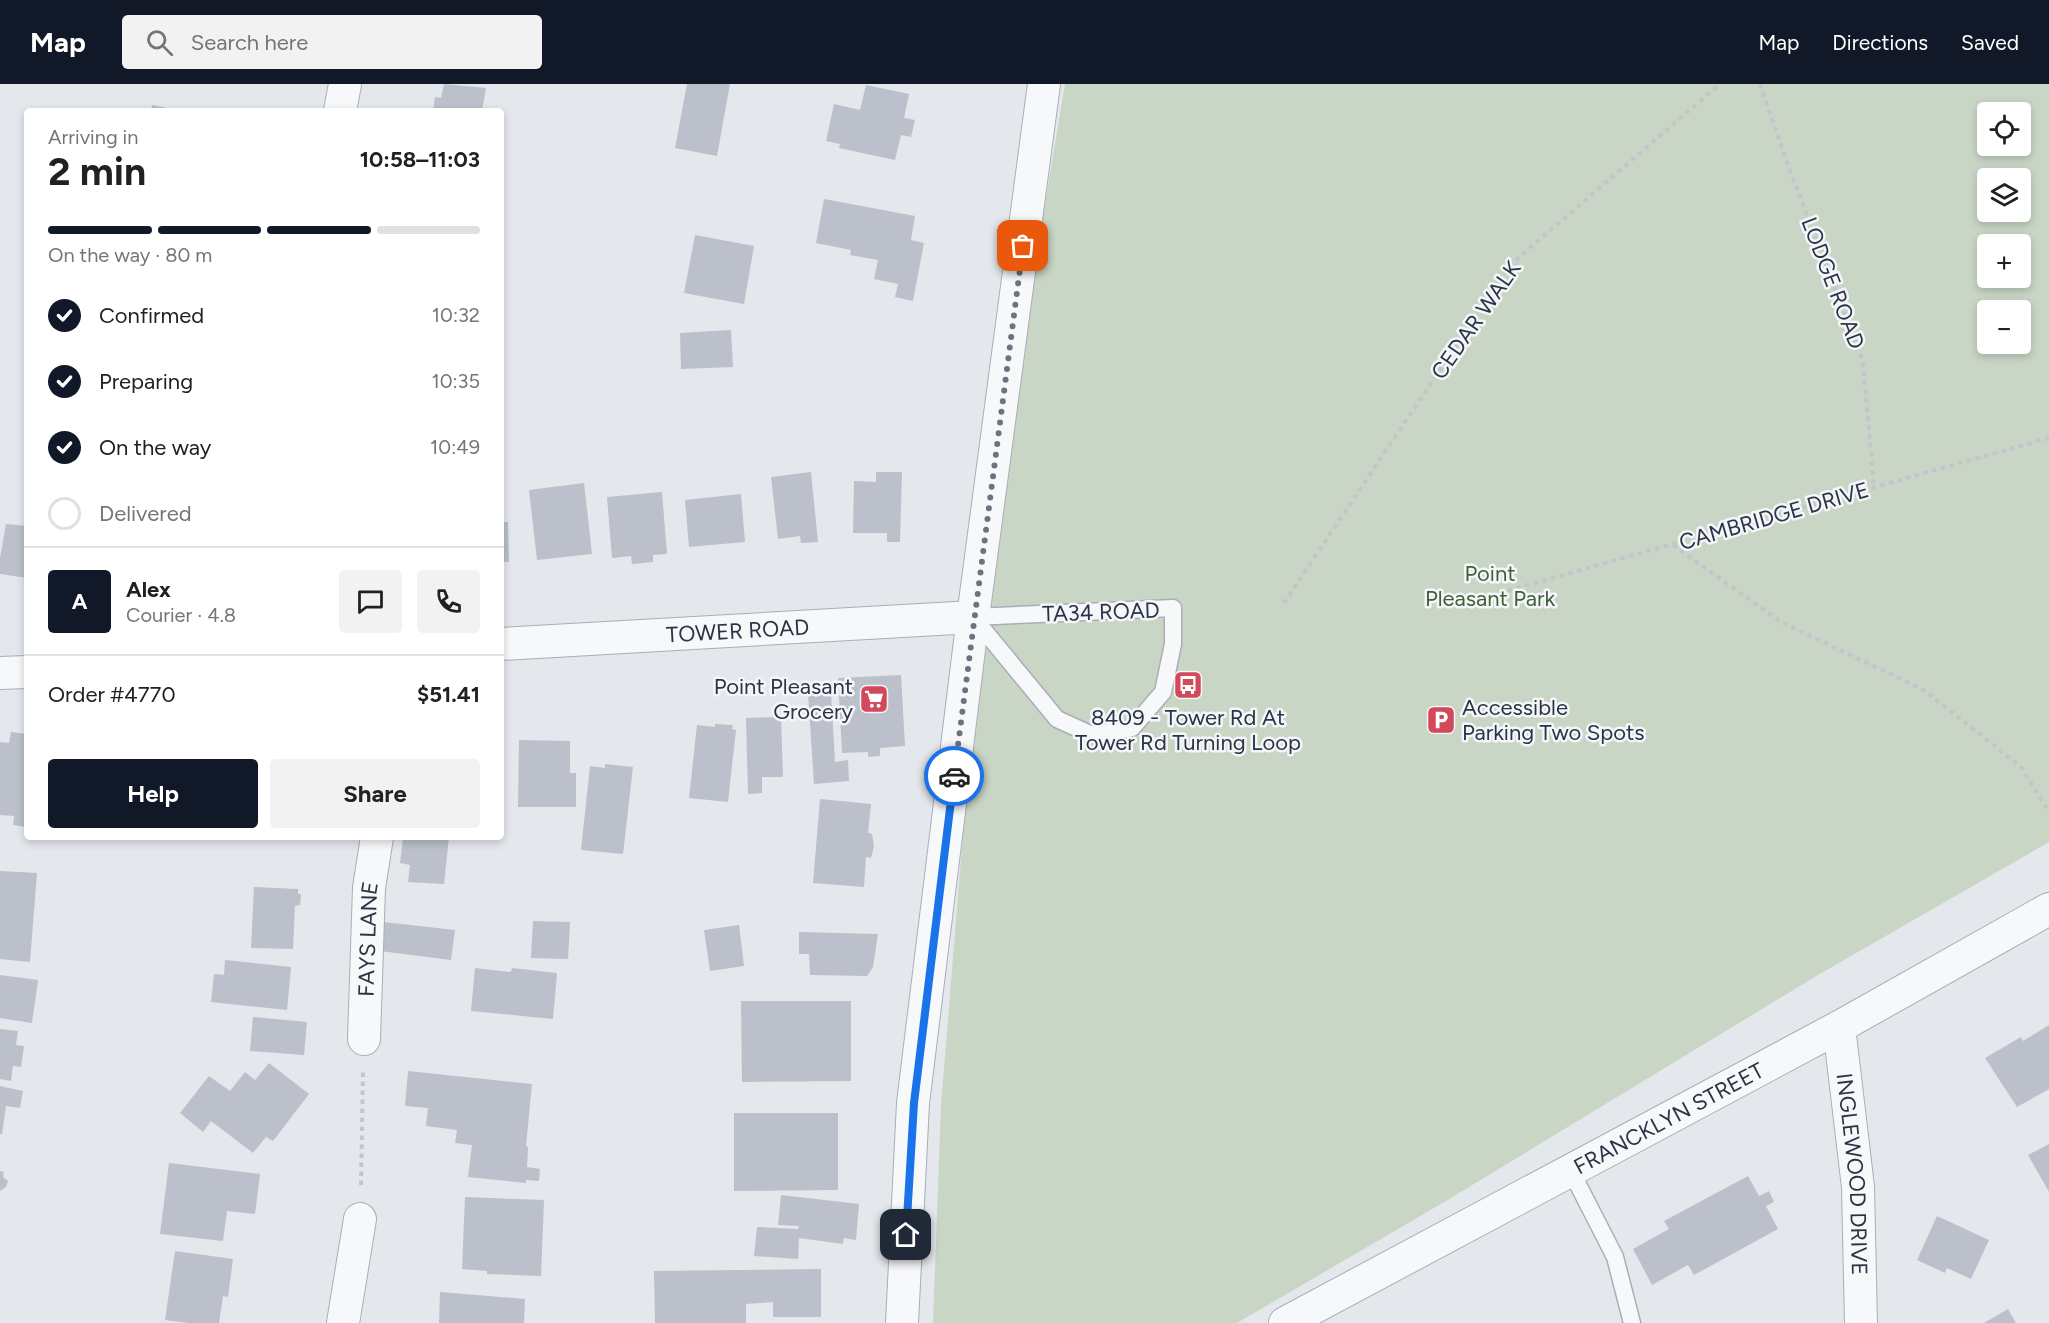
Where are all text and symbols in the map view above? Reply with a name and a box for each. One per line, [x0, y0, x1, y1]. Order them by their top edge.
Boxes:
search box [122, 15, 542, 69]
text: Map [30, 25, 86, 59]
icon: search [143, 26, 176, 59]
text: Search here [191, 29, 308, 56]
text: Map [1758, 30, 1799, 55]
text: Directions [1832, 30, 1928, 55]
text: Saved [1961, 30, 2019, 55]
map controls [1977, 102, 2031, 354]
button: locate [1977, 102, 2031, 156]
text: Arriving in [48, 125, 138, 149]
text: 10:58–11:03 [360, 146, 480, 173]
text: 2 min [48, 148, 146, 195]
button: layers [1977, 168, 2031, 222]
street label: LODGE ROAD [1795, 213, 1871, 353]
pin [997, 220, 1048, 271]
icon: bag [1006, 229, 1039, 262]
button: + [1977, 234, 2031, 288]
text: On the way · 80 m [48, 243, 212, 267]
street label: CEDAR WALK [1425, 255, 1527, 384]
icon: check [48, 299, 81, 332]
button: − [1977, 300, 2031, 354]
text: Confirmed [99, 302, 204, 329]
text: 10:32 [432, 303, 480, 327]
icon: check [48, 365, 81, 398]
text: Preparing [99, 368, 193, 395]
text: 10:35 [431, 369, 480, 393]
icon: check [48, 431, 81, 464]
text: On the way [99, 434, 211, 461]
text: 10:49 [430, 435, 480, 459]
street label: CAMBRIDGE DRIVE [1676, 476, 1872, 556]
text: Delivered [99, 500, 192, 527]
park label: Point Pleasant Park [1425, 560, 1555, 612]
button: chat [339, 570, 402, 633]
button: phone [417, 570, 480, 633]
text: Alex [126, 576, 171, 603]
text: A [72, 588, 87, 615]
street label: TA34 ROAD [1042, 596, 1160, 628]
text: Courier · 4.8 [126, 603, 236, 627]
street label: TOWER ROAD [665, 613, 810, 648]
bus stop icon: 8409 - Tower Rd At Tower Rd Turning Loop [1172, 669, 1204, 701]
place label: Point Pleasant Grocery [714, 673, 853, 725]
text: Order #4770 [48, 681, 176, 708]
text: $51.41 [417, 681, 480, 708]
supermarket icon: Point Pleasant Grocery [858, 683, 890, 715]
place label: Accessible Parking Two Spots [1462, 694, 1644, 746]
place label: 8409 - Tower Rd At Tower Rd Turning Loop [1075, 704, 1301, 756]
parking icon: Accessible Parking Two Spots [1425, 704, 1457, 736]
courier [924, 746, 984, 806]
button: Help [48, 759, 258, 828]
button: Share [270, 759, 480, 828]
icon: car [938, 760, 971, 793]
street label: FAYS LANE [352, 879, 383, 997]
street label: FRANCKLYN STREET [1569, 1056, 1768, 1180]
street label: INGLEWOOD DRIVE [1831, 1071, 1873, 1276]
pin [880, 1209, 931, 1260]
icon: home [889, 1218, 922, 1251]

